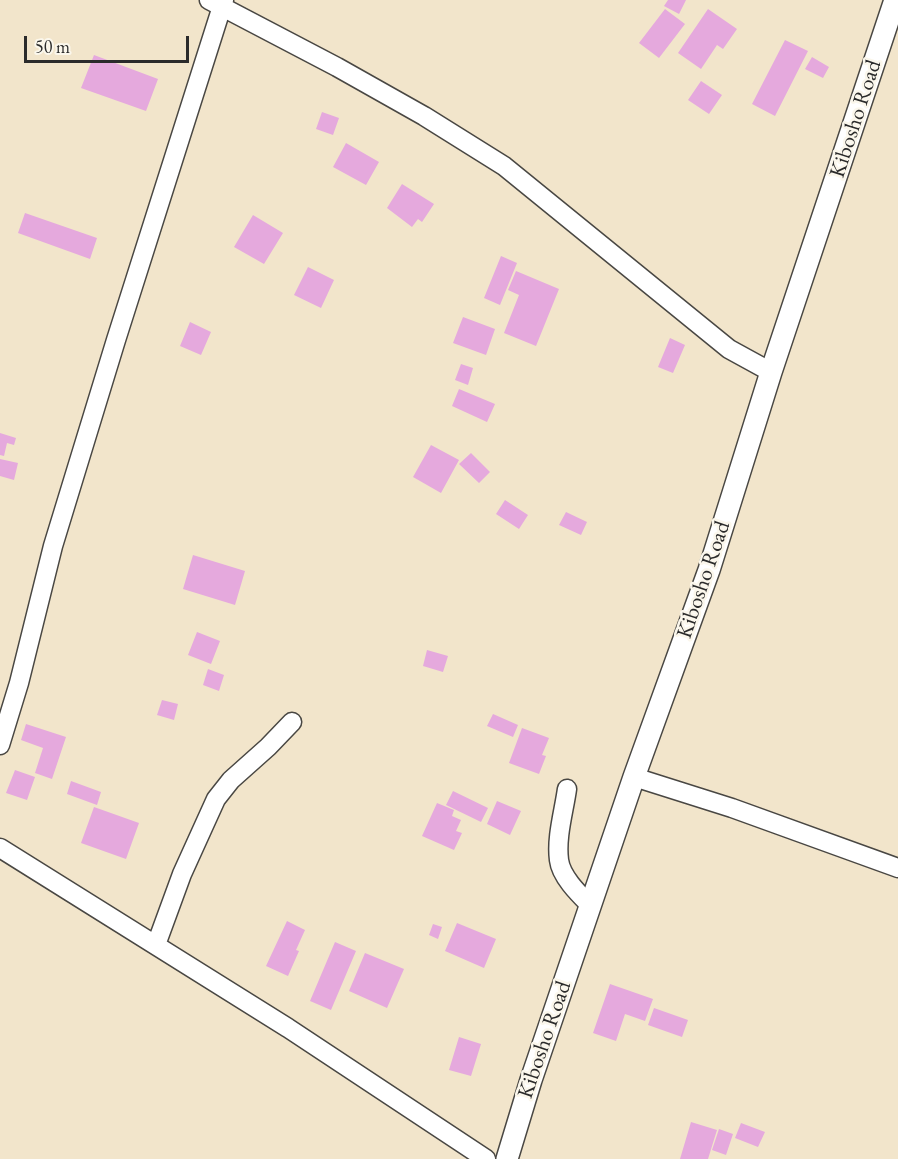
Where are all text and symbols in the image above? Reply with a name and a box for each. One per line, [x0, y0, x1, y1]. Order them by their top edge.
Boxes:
scale bar [27, 24, 192, 62]
text: 50 m [35, 35, 70, 58]
street label: Kibosho Road [825, 57, 887, 181]
street label: Kibosho Road [672, 518, 736, 642]
street label: Kibosho Road [513, 978, 577, 1102]

